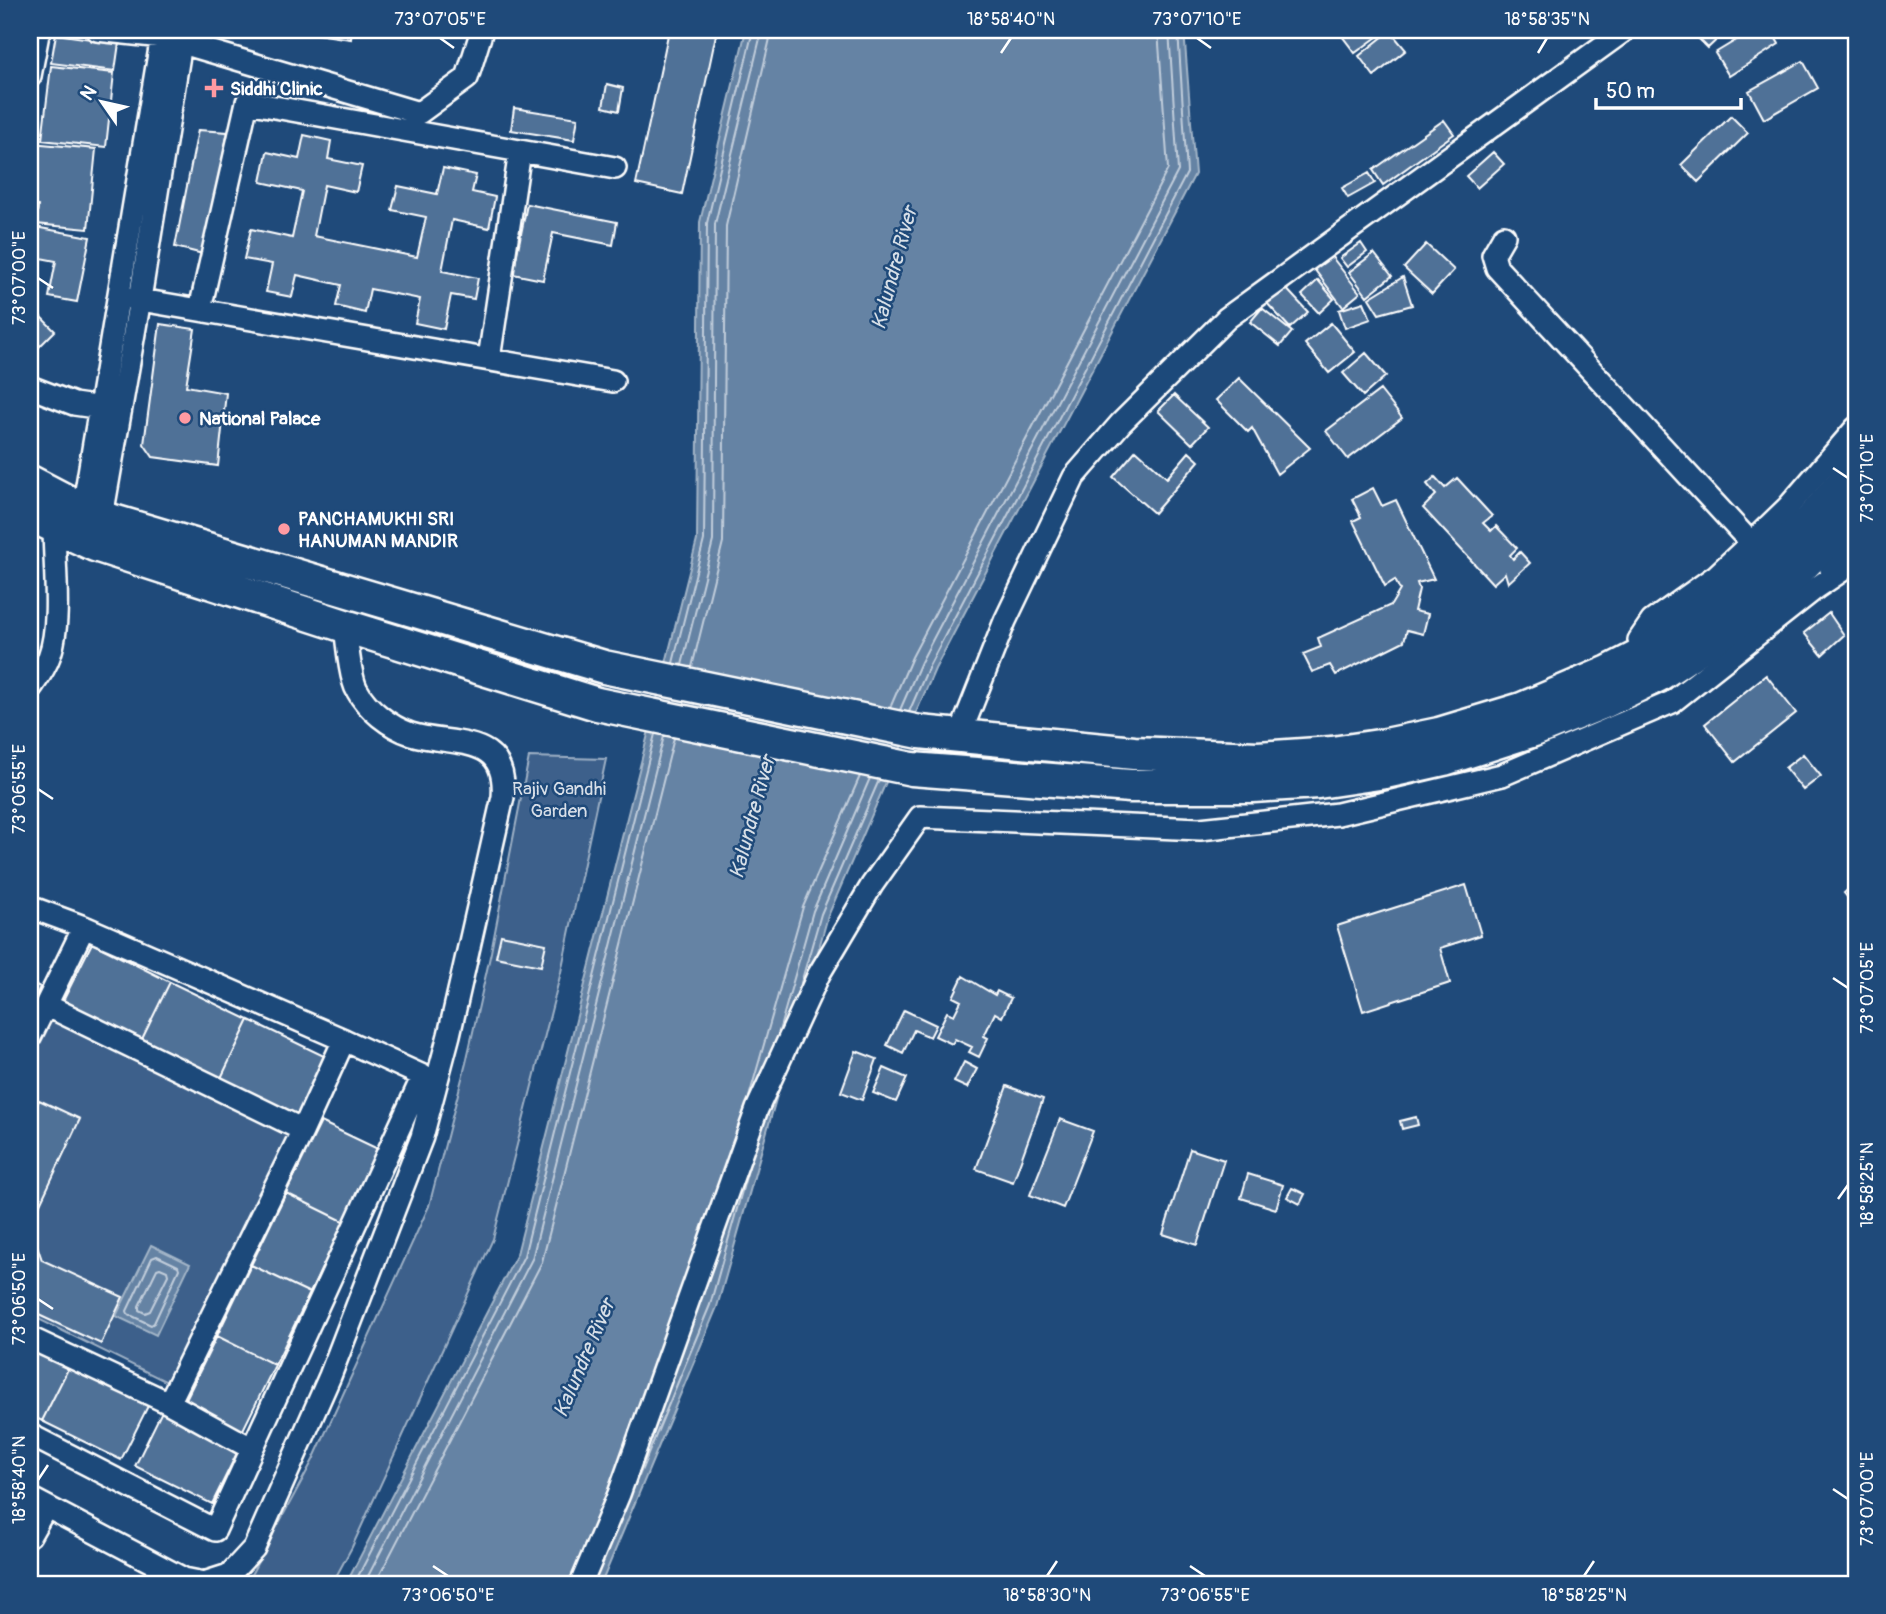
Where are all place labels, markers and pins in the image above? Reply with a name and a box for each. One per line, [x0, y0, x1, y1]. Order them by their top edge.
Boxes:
place label: Siddhi Clinic [230, 77, 323, 101]
marker: Siddhi Clinic [204, 78, 224, 98]
place label: National Palace [199, 407, 321, 431]
marker: National Palace [177, 410, 193, 426]
place label: PANCHAMUKHI SRI HANUMAN MANDIR [298, 507, 458, 553]
marker: PANCHAMUKHI SRI HANUMAN MANDIR [276, 521, 292, 537]

